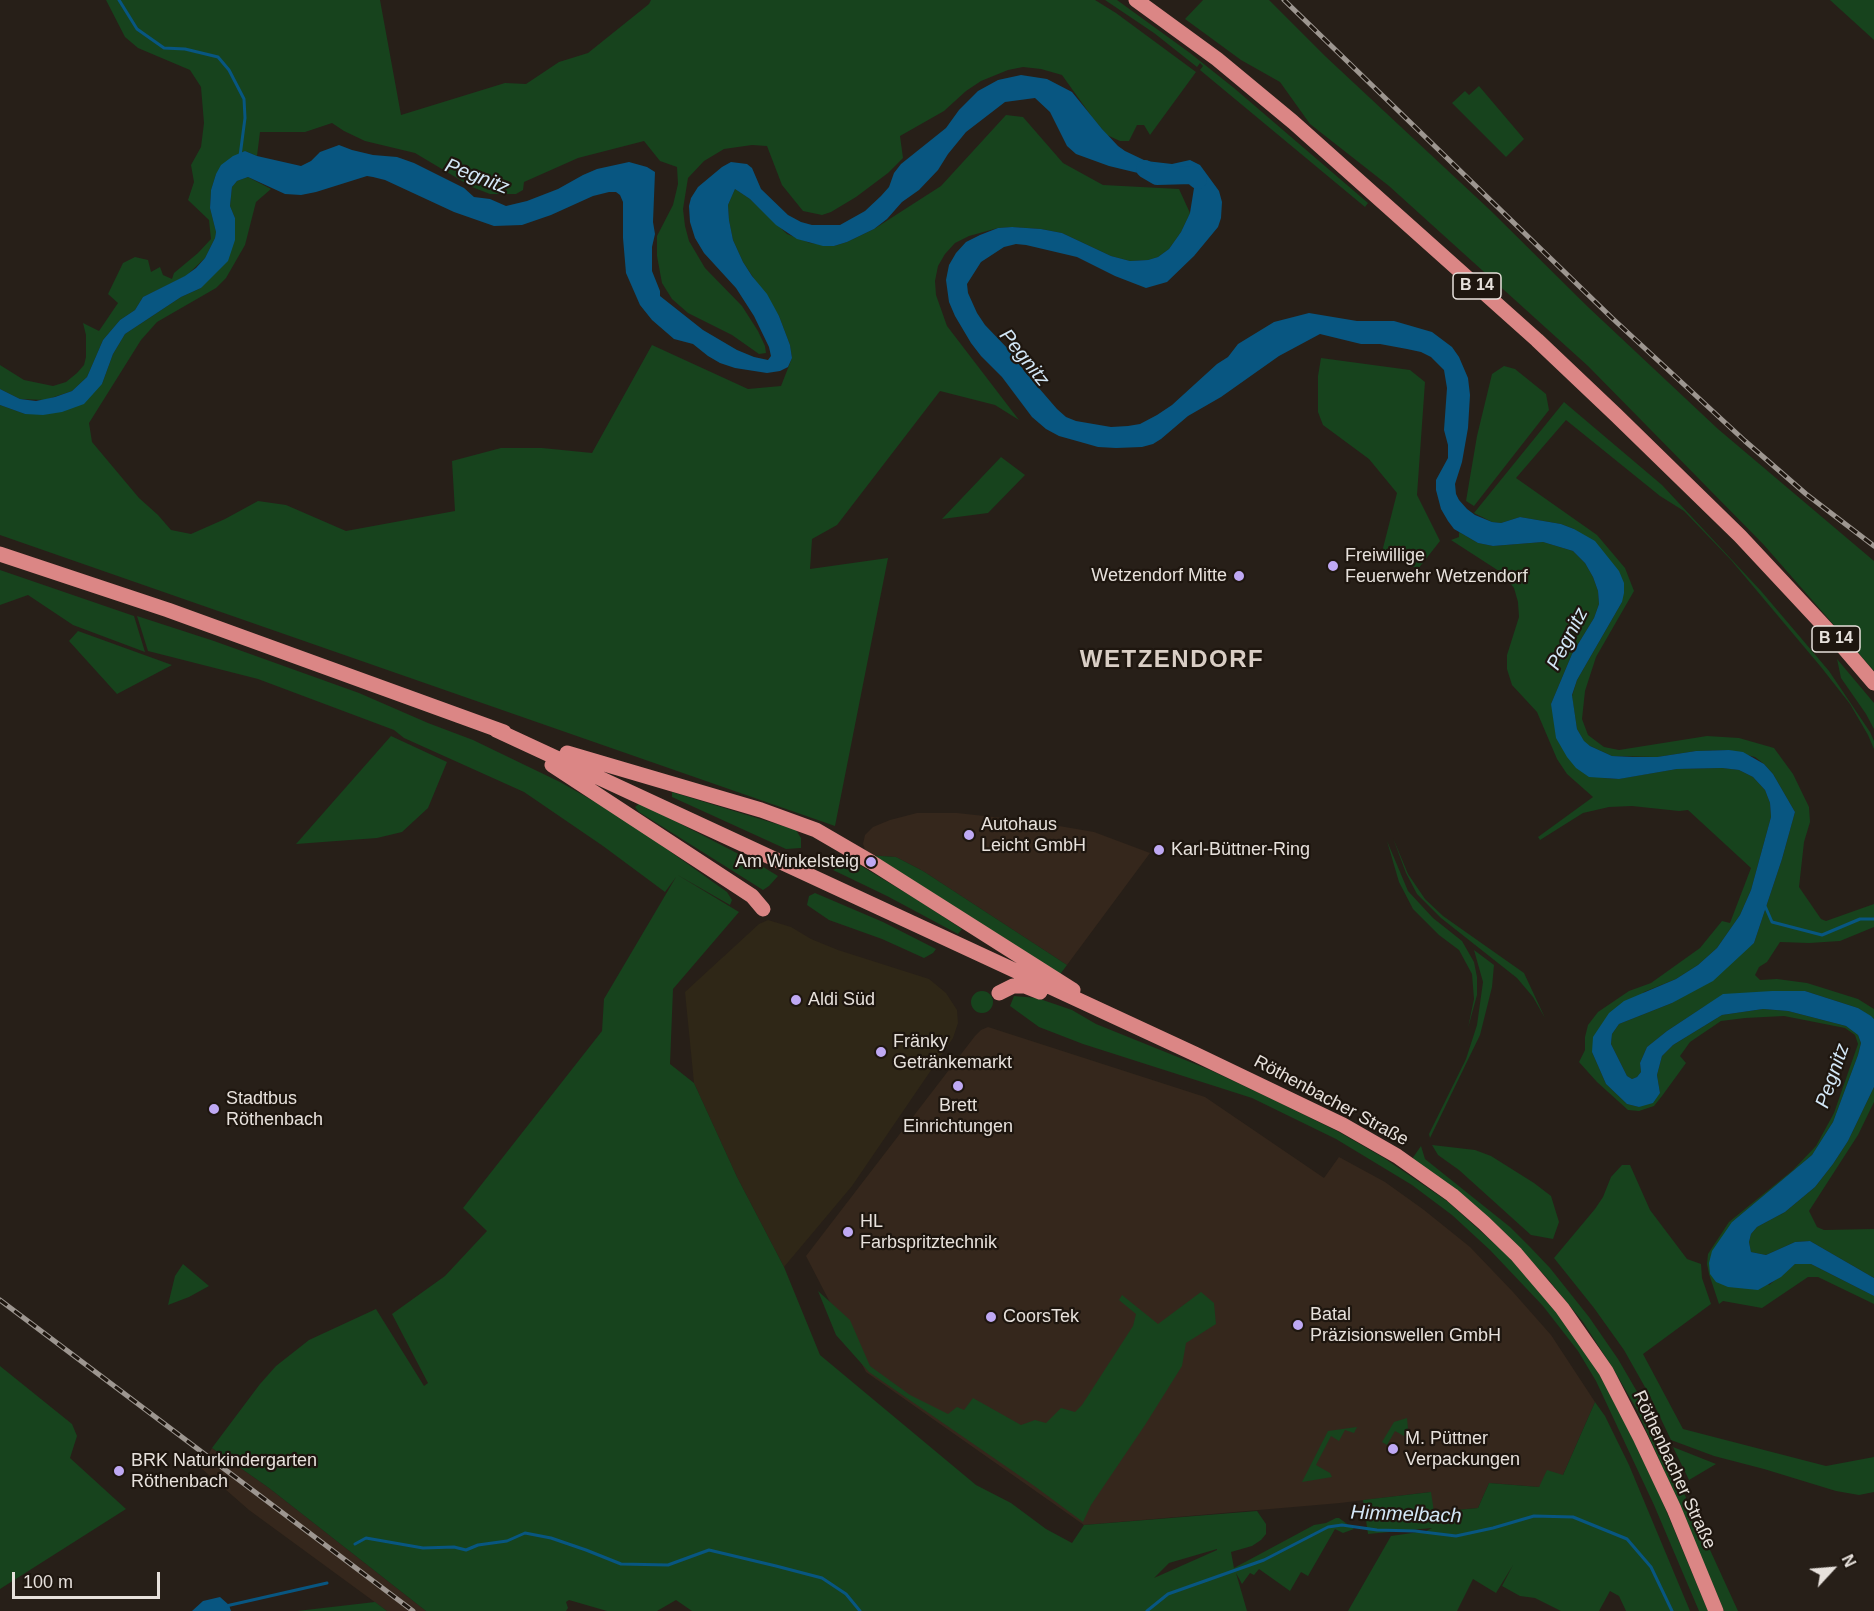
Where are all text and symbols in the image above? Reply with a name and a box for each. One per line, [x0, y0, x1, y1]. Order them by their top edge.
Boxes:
water label: Pegnitz [442, 154, 512, 200]
road number: B 14 [1453, 273, 1501, 299]
water label: Pegnitz [994, 325, 1054, 391]
place label: Freiwillige Feuerwehr Wetzendorf [1345, 545, 1528, 588]
marker: Freiwillige Feuerwehr Wetzendorf [1326, 559, 1340, 573]
place label: Wetzendorf Mitte [1091, 565, 1227, 587]
marker: Wetzendorf Mitte [1232, 569, 1246, 583]
water label: Pegnitz [1542, 604, 1594, 674]
road number: B 14 [1812, 626, 1860, 652]
district label: WETZENDORF [1080, 646, 1264, 674]
place label: Autohaus Leicht GmbH [981, 814, 1086, 856]
marker: Autohaus Leicht GmbH [962, 828, 976, 842]
place label: Karl-Büttner-Ring [1171, 839, 1310, 861]
marker: Karl-Büttner-Ring [1152, 843, 1166, 857]
place label: Am Winkelsteig [735, 851, 859, 873]
marker: Am Winkelsteig [864, 855, 878, 869]
place label: Aldi Süd [808, 989, 875, 1011]
marker: Aldi Süd [789, 993, 803, 1007]
place label: Fränky Getränkemarkt [893, 1031, 1012, 1074]
water label: Pegnitz [1811, 1041, 1855, 1111]
marker: Fränky Getränkemarkt [874, 1045, 888, 1059]
street label: Röthenbacher Straße [1250, 1051, 1412, 1151]
marker: Brett Einrichtungen [951, 1079, 965, 1093]
place label: Stadtbus Röthenbach [226, 1088, 323, 1130]
place label: Brett Einrichtungen [903, 1095, 1013, 1138]
marker: Stadtbus Röthenbach [207, 1102, 221, 1116]
place label: HL Farbspritztechnik [860, 1211, 997, 1254]
marker: HL Farbspritztechnik [841, 1225, 855, 1239]
place label: Batal Präzisionswellen GmbH [1310, 1304, 1501, 1346]
place label: CoorsTek [1003, 1306, 1079, 1328]
marker: CoorsTek [984, 1310, 998, 1324]
marker: Batal Präzisionswellen GmbH [1291, 1318, 1305, 1332]
street label: Röthenbacher Straße [1628, 1387, 1720, 1553]
place label: M. Püttner Verpackungen [1405, 1428, 1520, 1470]
marker: M. Püttner Verpackungen [1386, 1442, 1400, 1456]
place label: BRK Naturkindergarten Röthenbach [131, 1450, 317, 1492]
marker: BRK Naturkindergarten Röthenbach [112, 1464, 126, 1478]
water label: Himmelbach [1350, 1501, 1462, 1529]
north arrow [1802, 1539, 1862, 1599]
text: N [1838, 1552, 1859, 1570]
scale bar [15, 1560, 164, 1598]
text: 100 m [23, 1572, 73, 1592]

